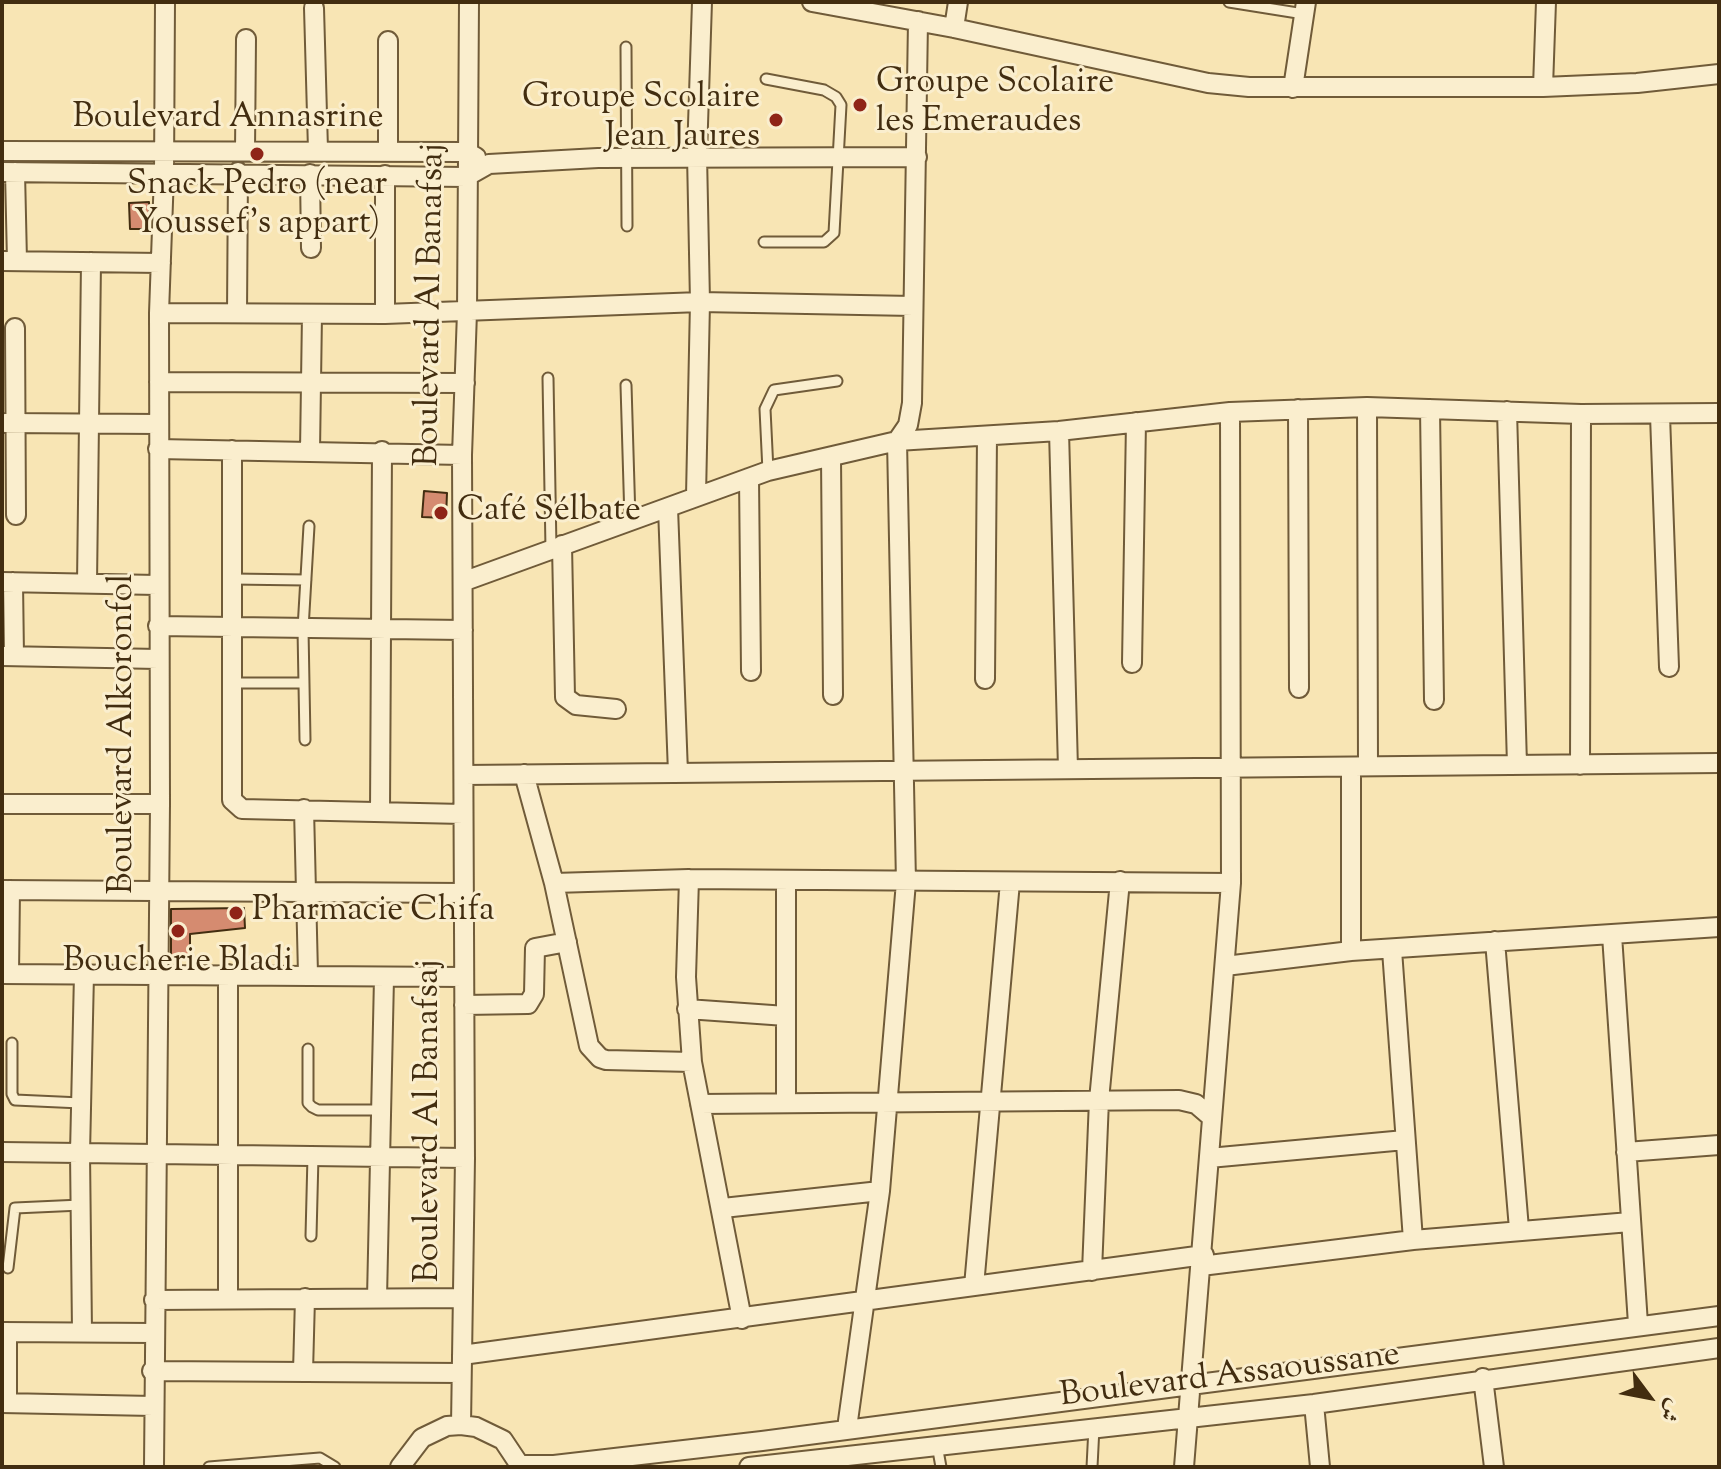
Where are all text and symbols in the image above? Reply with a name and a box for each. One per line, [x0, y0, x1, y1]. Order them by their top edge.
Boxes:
place label: Groupe Scolaire les Emeraudes [876, 65, 1114, 144]
place label: Groupe Scolaire Jean Jaures [522, 80, 760, 160]
marker: Groupe Scolaire les Emeraudes [851, 96, 869, 114]
street label: Boulevard Annasrine [72, 100, 384, 140]
marker: Groupe Scolaire Jean Jaures [767, 111, 785, 129]
street label: Boulevard Al Banafsaj [410, 143, 456, 467]
marker: Snack Pedro (near Youssef's appart) [248, 145, 266, 163]
place label: Snack Pedro (near Youssef's appart) [127, 167, 387, 246]
place label: Café Sélbate [457, 493, 641, 533]
marker: Café Sélbate [432, 504, 450, 522]
street label: Boulevard Alkoronfol [105, 574, 145, 894]
place label: Pharmacie Chifa [252, 893, 495, 933]
marker: Pharmacie Chifa [227, 904, 245, 922]
marker: Boucherie Bladi [169, 922, 187, 940]
place label: Boucherie Bladi [63, 944, 293, 984]
street label: Boulevard Al Banafsaj [411, 959, 451, 1283]
street label: Boulevard Assaoussane [1058, 1337, 1402, 1419]
north arrow [1609, 1357, 1689, 1437]
text: ش [1650, 1392, 1689, 1427]

